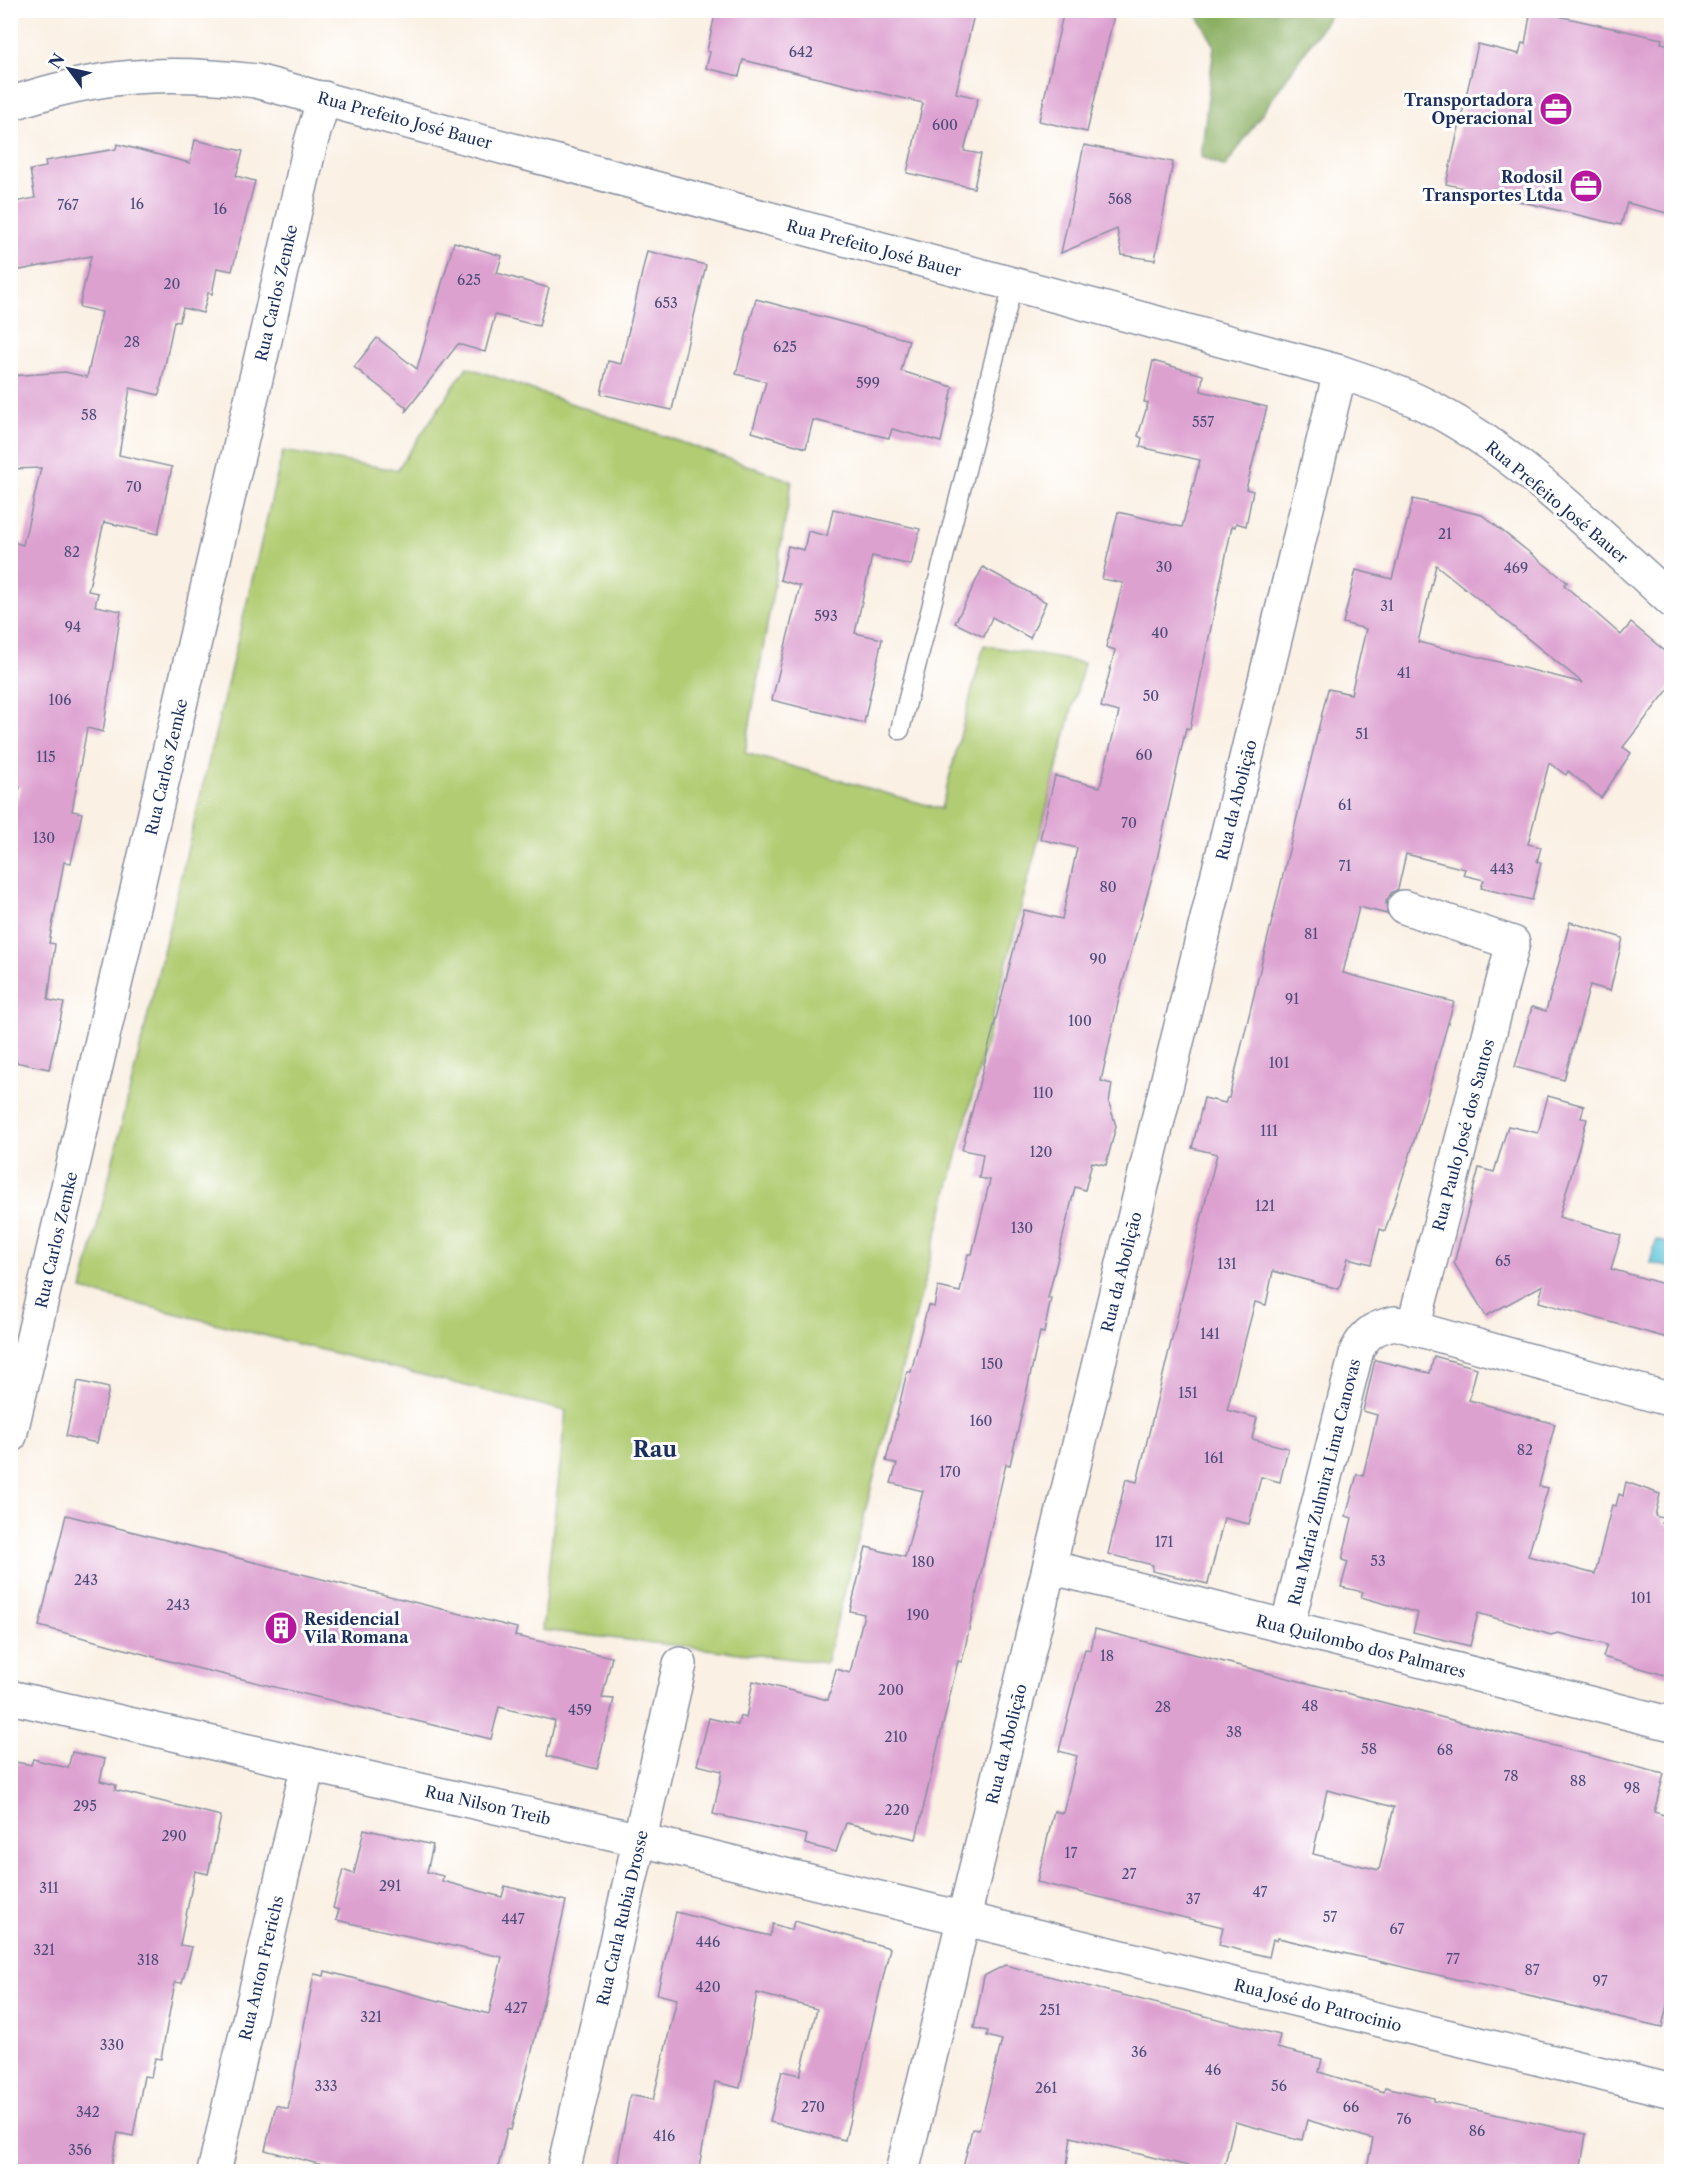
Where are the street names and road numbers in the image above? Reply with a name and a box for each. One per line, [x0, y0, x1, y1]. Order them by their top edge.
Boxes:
street label: Rua Prefeito José Bauer [316, 87, 495, 153]
street label: Rua Prefeito José Bauer [785, 215, 964, 281]
street label: Rua Carlos Zemke [251, 223, 301, 363]
street label: Rua Prefeito José Bauer [1482, 437, 1633, 568]
street label: Rua Carlos Zemke [141, 697, 191, 837]
street label: Rua da Abolição [1211, 738, 1261, 862]
street label: Rua Paulo José dos Santos [1428, 1037, 1498, 1233]
street label: Rua Carlos Zemke [31, 1170, 81, 1310]
street label: Rua da Abolição [1096, 1210, 1146, 1334]
street label: Rua Maria Zulmira Lima Canovas [1284, 1357, 1364, 1607]
street label: Rua Quilombo dos Palmares [1254, 1610, 1468, 1682]
street label: Rua da Abolição [981, 1682, 1031, 1806]
street label: Rua Nilson Treib [423, 1781, 553, 1829]
street label: Rua Carla Rubia Drosse [592, 1828, 652, 2008]
street label: Rua Anton Frerichs [235, 1894, 287, 2042]
street label: Rua José do Patrocinio [1232, 1974, 1404, 2036]

